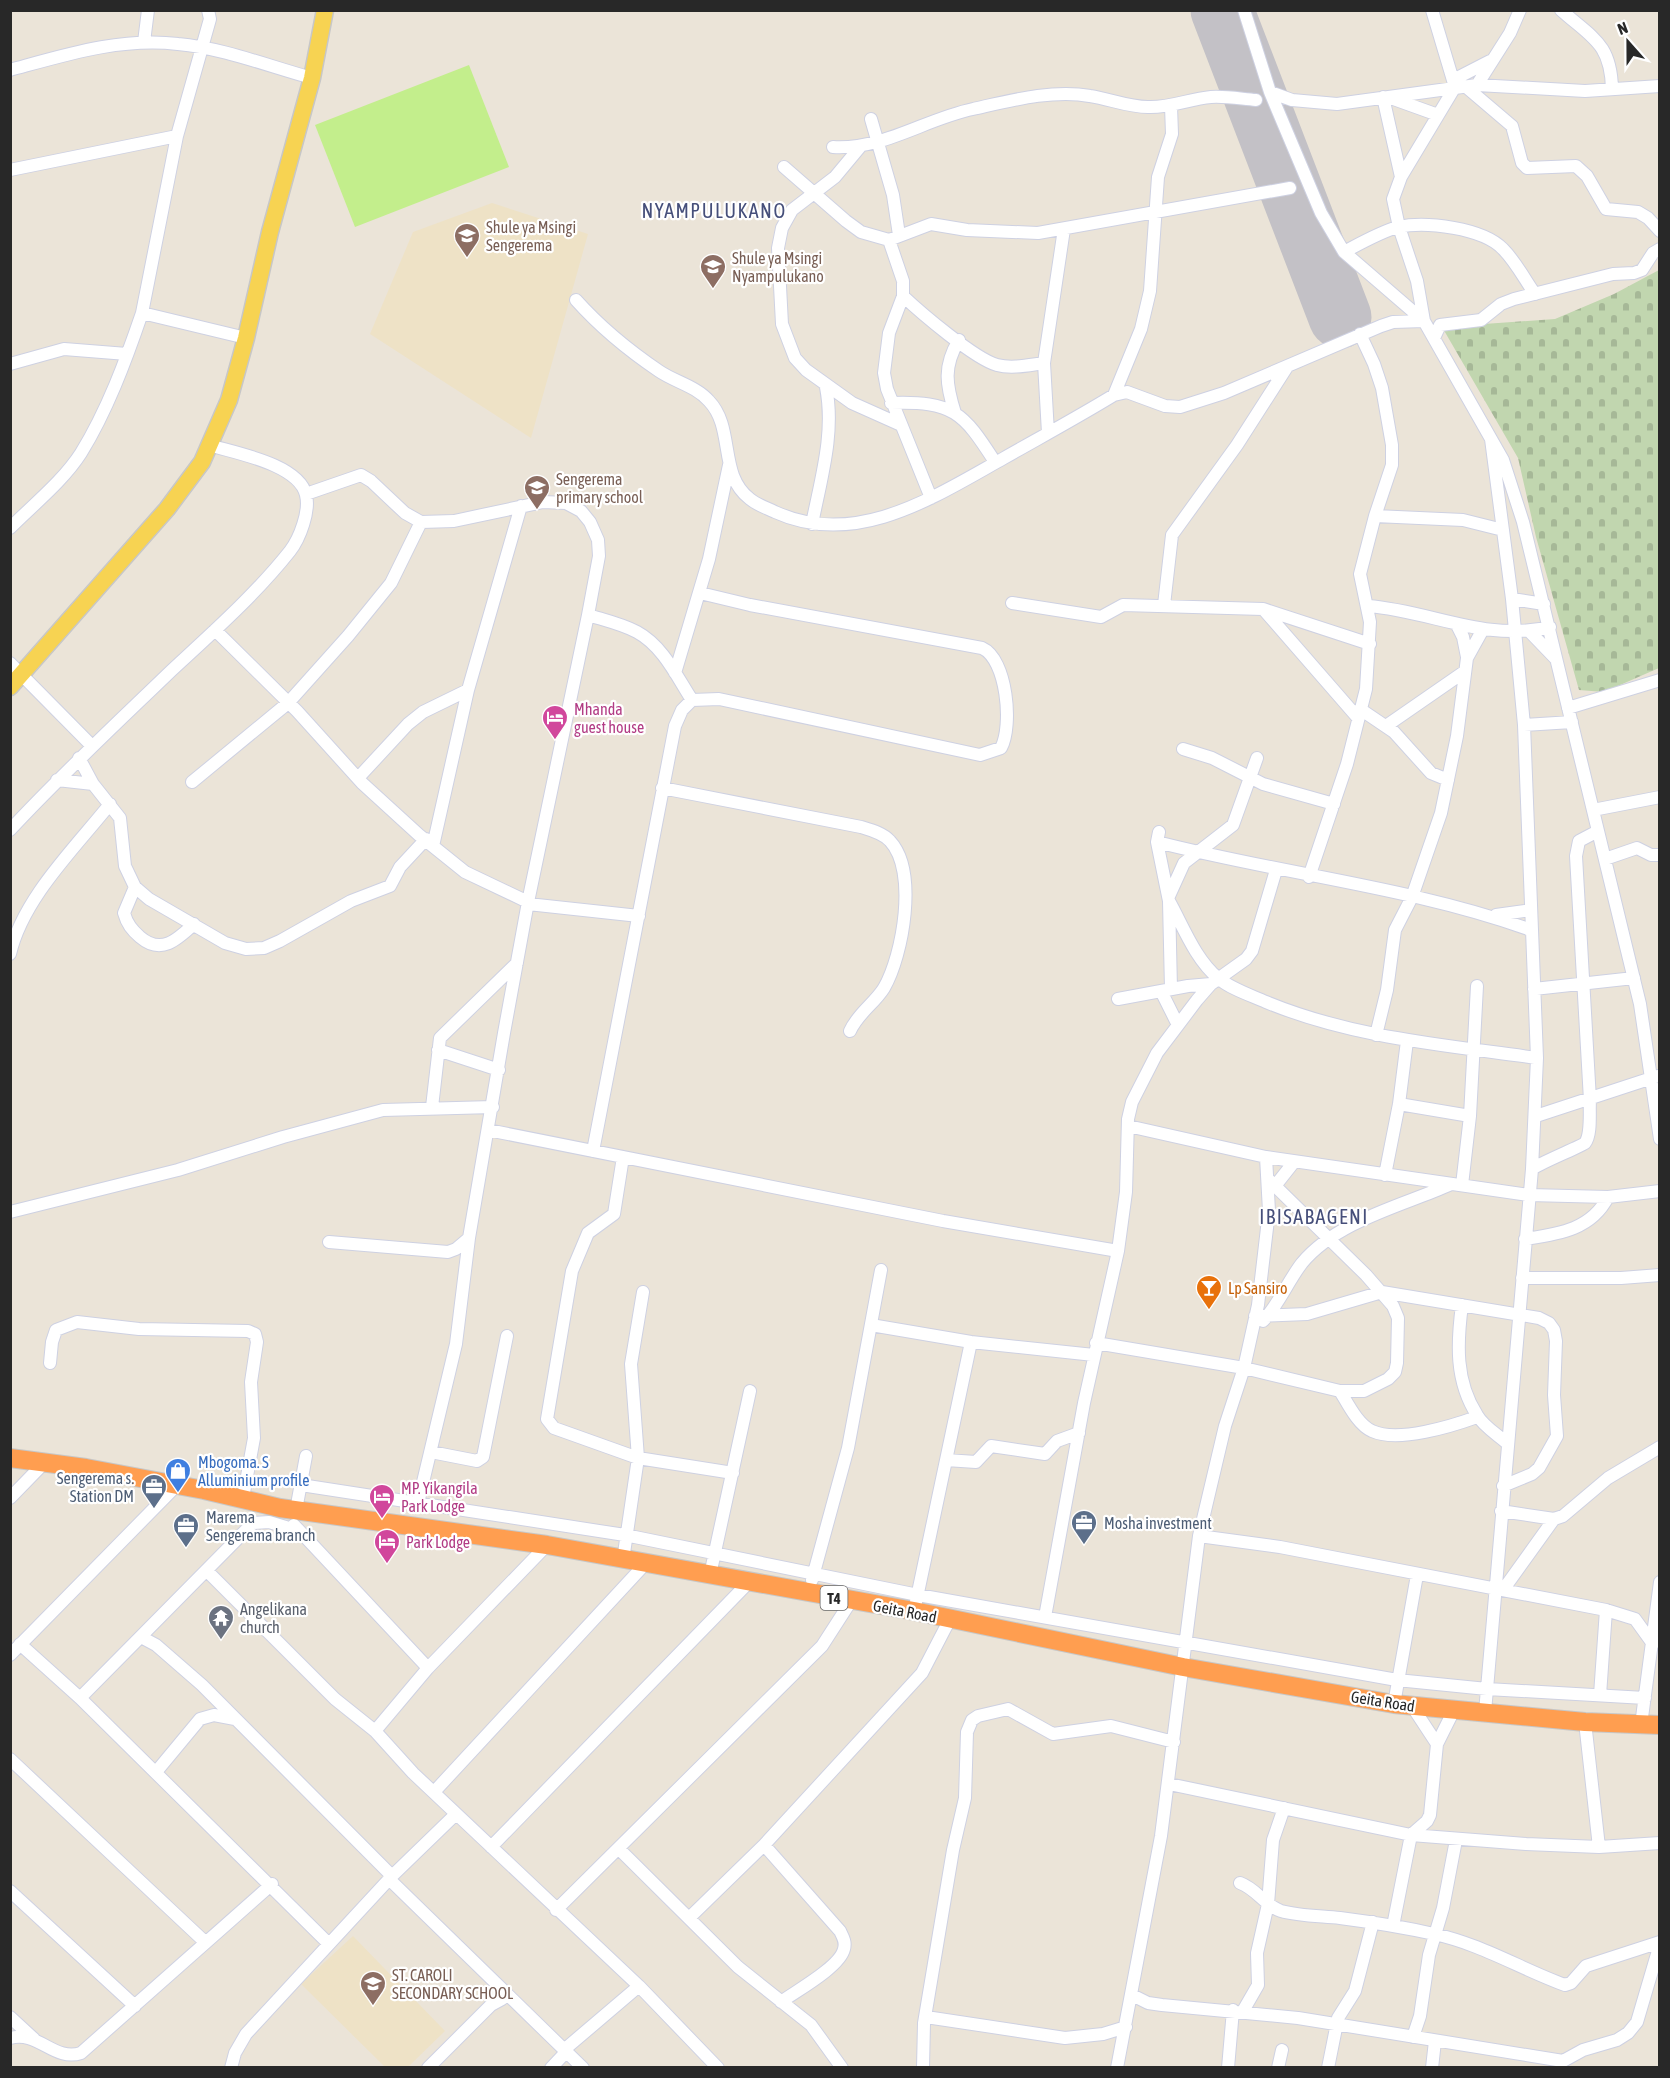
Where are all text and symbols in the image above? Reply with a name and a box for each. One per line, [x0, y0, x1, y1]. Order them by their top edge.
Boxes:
north arrow [1598, 12, 1658, 72]
text: N [1615, 18, 1630, 38]
district label: NYAMPULUKANO [641, 199, 787, 222]
place label: Shule ya Msingi Sengerema [486, 218, 576, 255]
school or university icon: Shule ya Msingi Sengerema [452, 221, 482, 259]
place label: Shule ya Msingi Nyampulukano [732, 249, 824, 286]
school or university icon: Shule ya Msingi Nyampulukano [698, 252, 728, 290]
place label: Sengerema primary school [556, 470, 644, 507]
school or university icon: Sengerema primary school [522, 473, 552, 511]
place label: Mhanda guest house [574, 700, 644, 737]
hotel icon: Mhanda guest house [540, 703, 570, 741]
district label: IBISABAGENI [1259, 1205, 1369, 1228]
bar icon: Lp Sansiro [1194, 1273, 1224, 1311]
place label: Lp Sansiro [1228, 1279, 1287, 1298]
place label: Mbogoma. S Alluminium profile [198, 1453, 309, 1490]
shop icon: Mbogoma. S Alluminium profile [163, 1456, 193, 1494]
place label: Sengerema s. Station DM [57, 1469, 134, 1505]
office icon: Sengerema s. Station DM [139, 1472, 169, 1510]
place label: MP. Yikangila Park Lodge [401, 1479, 478, 1516]
hotel icon: MP. Yikangila Park Lodge [367, 1482, 397, 1520]
place label: Marema Sengerema branch [206, 1508, 316, 1545]
office icon: Mosha investment [1069, 1508, 1099, 1546]
office icon: Marema Sengerema branch [171, 1511, 201, 1549]
place label: Mosha investment [1104, 1514, 1212, 1532]
hotel icon: Park Lodge [372, 1527, 402, 1565]
place label: Park Lodge [406, 1533, 470, 1552]
road number: T4 [820, 1586, 848, 1610]
street label: Geita Road [872, 1596, 938, 1626]
place label: Angelikana church [240, 1600, 307, 1636]
temple icon: Angelikana church [206, 1603, 236, 1641]
street label: Geita Road [1350, 1687, 1416, 1715]
place label: ST. CAROLI SECONDARY SCHOOL [392, 1966, 514, 2002]
school or university icon: ST. CAROLI SECONDARY SCHOOL [358, 1969, 388, 2007]

